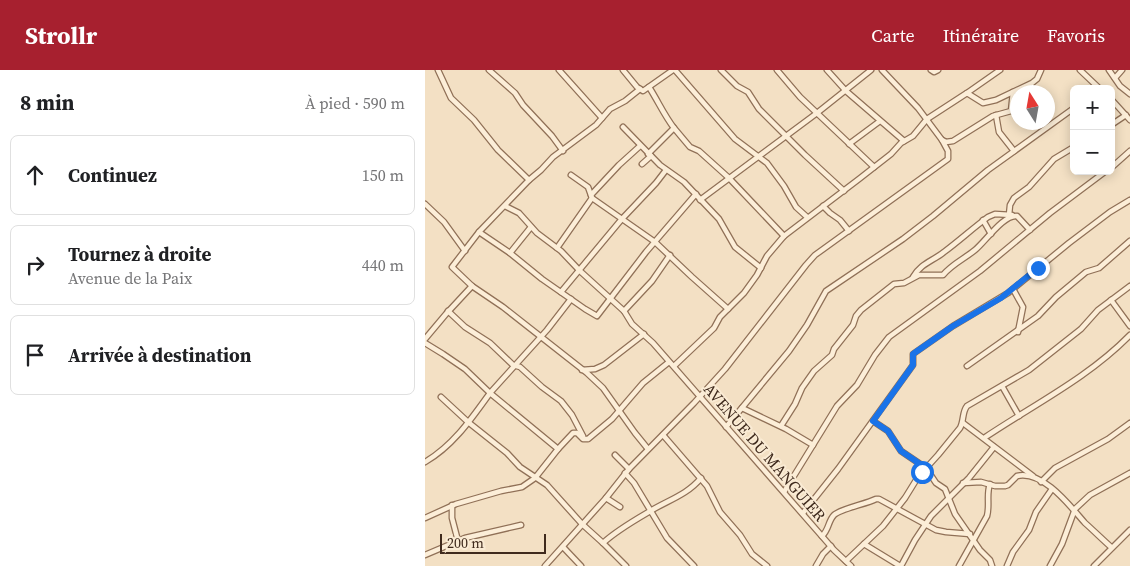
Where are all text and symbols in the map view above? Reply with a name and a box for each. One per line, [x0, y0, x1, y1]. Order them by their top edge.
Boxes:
text: Strollr [25, 19, 97, 52]
text: Carte [871, 23, 915, 48]
text: Itinéraire [943, 23, 1019, 48]
text: Favoris [1047, 23, 1105, 48]
north arrow [1010, 85, 1055, 130]
map controls [1070, 85, 1115, 175]
button: + [1070, 85, 1115, 130]
text: 8 min [20, 88, 75, 117]
text: À pied · 590 m [305, 92, 405, 114]
button: − [1070, 130, 1115, 175]
icon: ahead [21, 161, 49, 189]
text: Continuez [68, 162, 157, 188]
text: 150 m [362, 164, 404, 186]
text: Tournez à droite [68, 241, 211, 267]
icon: right [21, 251, 49, 279]
text: 440 m [362, 254, 404, 276]
route end [1027, 257, 1050, 280]
text: Avenue de la Paix [68, 267, 192, 289]
icon: arrive [21, 341, 49, 369]
text: Arrivée à destination [68, 342, 251, 368]
street label: AVENUE DU MANGUIER [699, 378, 831, 526]
route start [911, 461, 934, 484]
scale bar [440, 531, 546, 554]
text: 200 m [447, 533, 484, 553]

